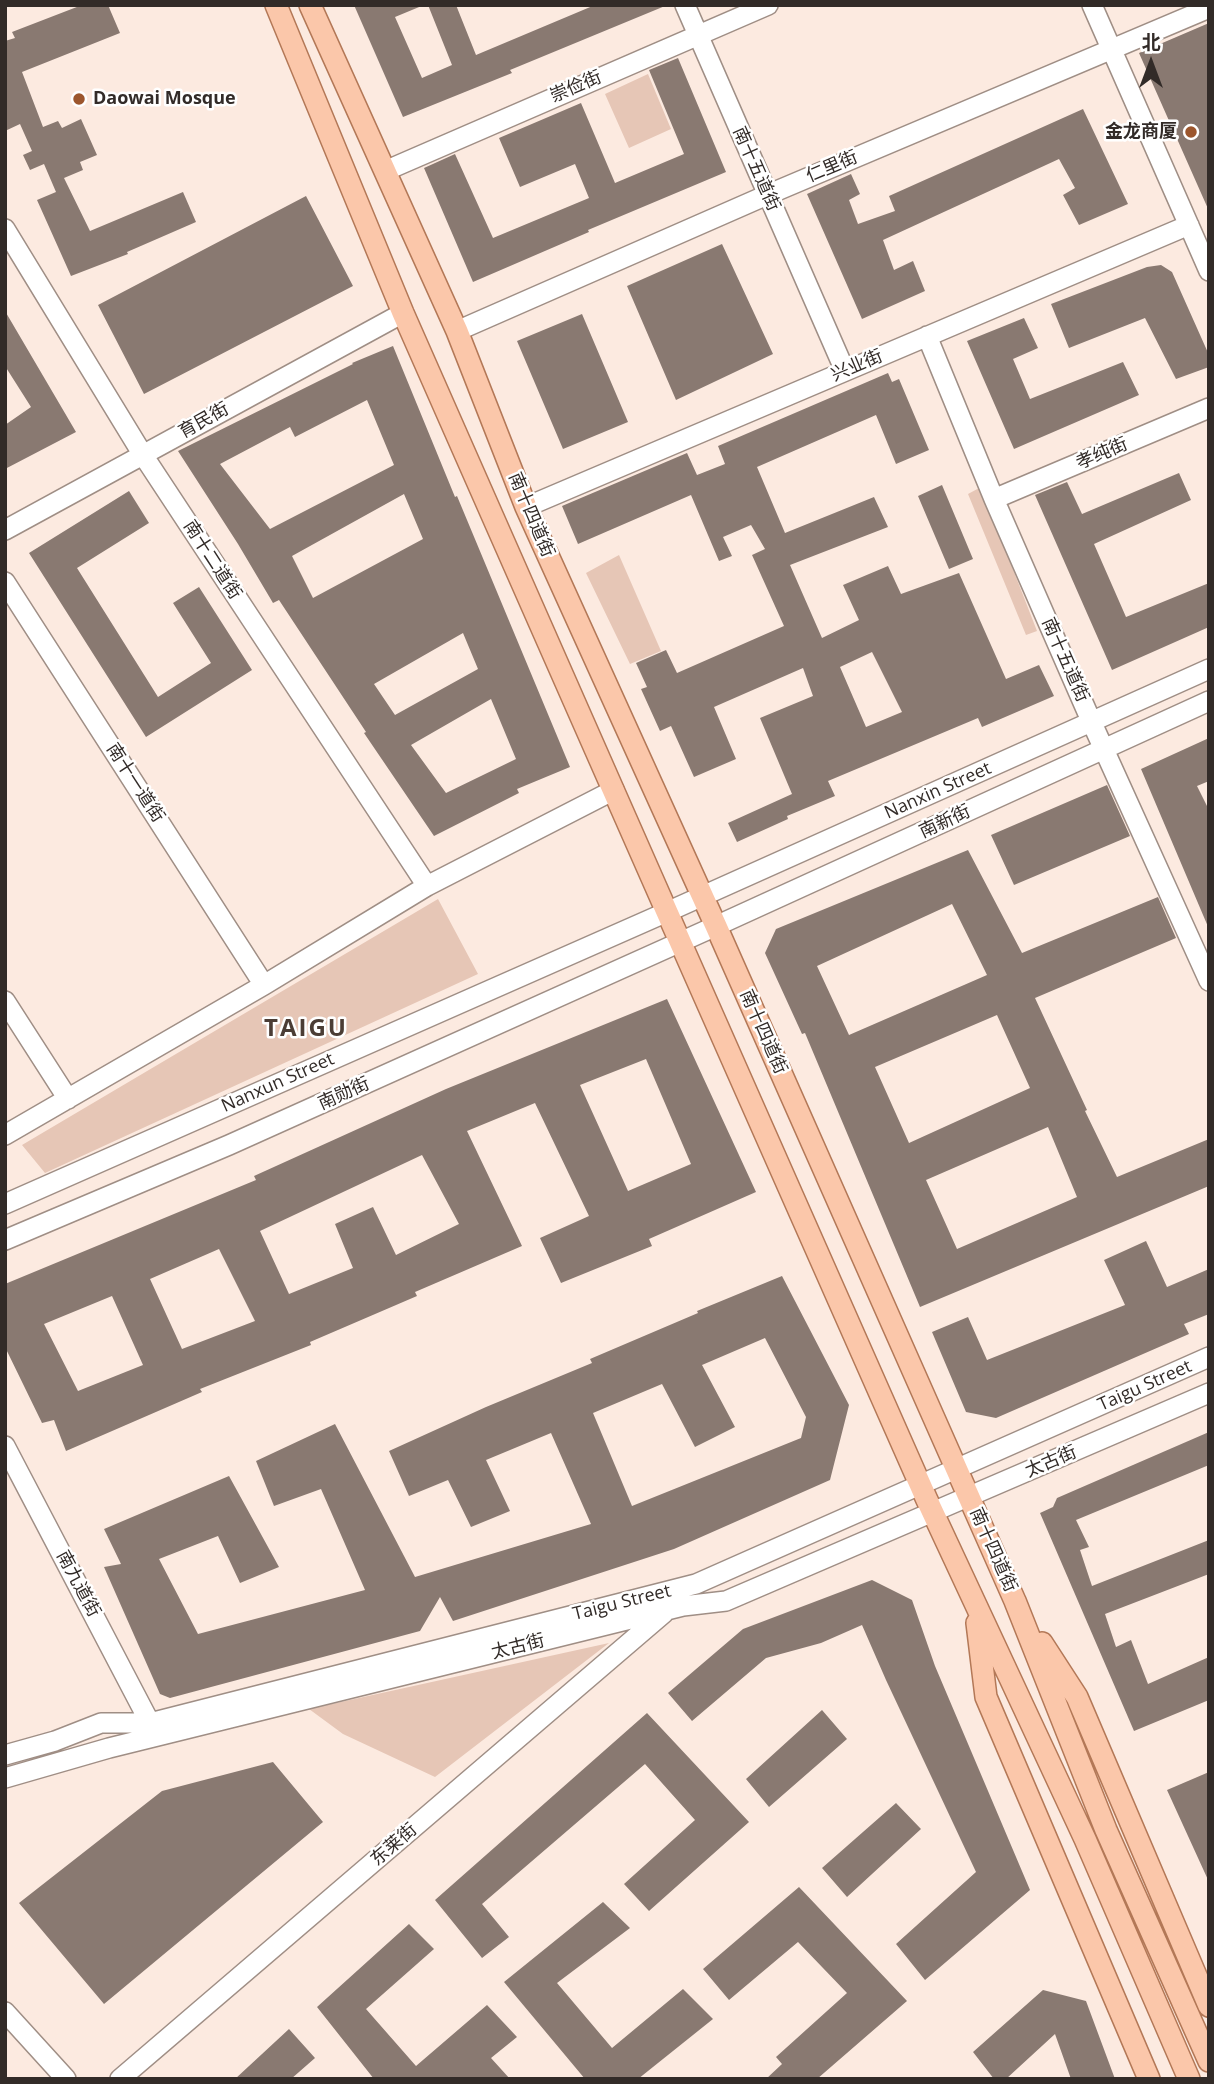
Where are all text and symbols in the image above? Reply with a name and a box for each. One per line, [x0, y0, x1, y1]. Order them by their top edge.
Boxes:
north arrow [1116, 28, 1186, 98]
text: 北 [1141, 29, 1161, 55]
street label: 崇俭街 [547, 67, 605, 107]
place label: Daowai Mosque [93, 88, 236, 110]
marker: Daowai Mosque [71, 91, 87, 107]
place label: 金龙商厦 [1105, 121, 1177, 143]
street label: 南十五道街 [728, 123, 784, 215]
marker: 金龙商厦 [1183, 124, 1199, 140]
street label: 仁里街 [803, 147, 861, 187]
street label: 兴业街 [828, 346, 886, 386]
street label: 育民街 [175, 398, 233, 444]
street label: 孝纯街 [1073, 434, 1131, 474]
street label: 南十四道街 [503, 469, 559, 561]
street label: 南十二道街 [178, 516, 246, 604]
street label: 南十五道街 [1037, 614, 1093, 706]
street label: 南十一道街 [101, 739, 169, 827]
street label: Nanxin Street [881, 758, 995, 824]
street label: 南新街 [916, 801, 974, 843]
street label: 南十四道街 [735, 986, 791, 1078]
district label: TAIGU [265, 1015, 347, 1043]
street label: Nanxun Street [218, 1049, 338, 1117]
street label: 南勋街 [315, 1073, 373, 1115]
street label: Taigu Street [1095, 1356, 1195, 1416]
street label: 太古街 [1022, 1442, 1080, 1482]
street label: 南十四道街 [965, 1504, 1021, 1596]
street label: 南九道街 [52, 1547, 104, 1621]
street label: Taigu Street [571, 1580, 673, 1626]
street label: 太古街 [489, 1630, 547, 1664]
street label: 东莱街 [367, 1819, 421, 1871]

